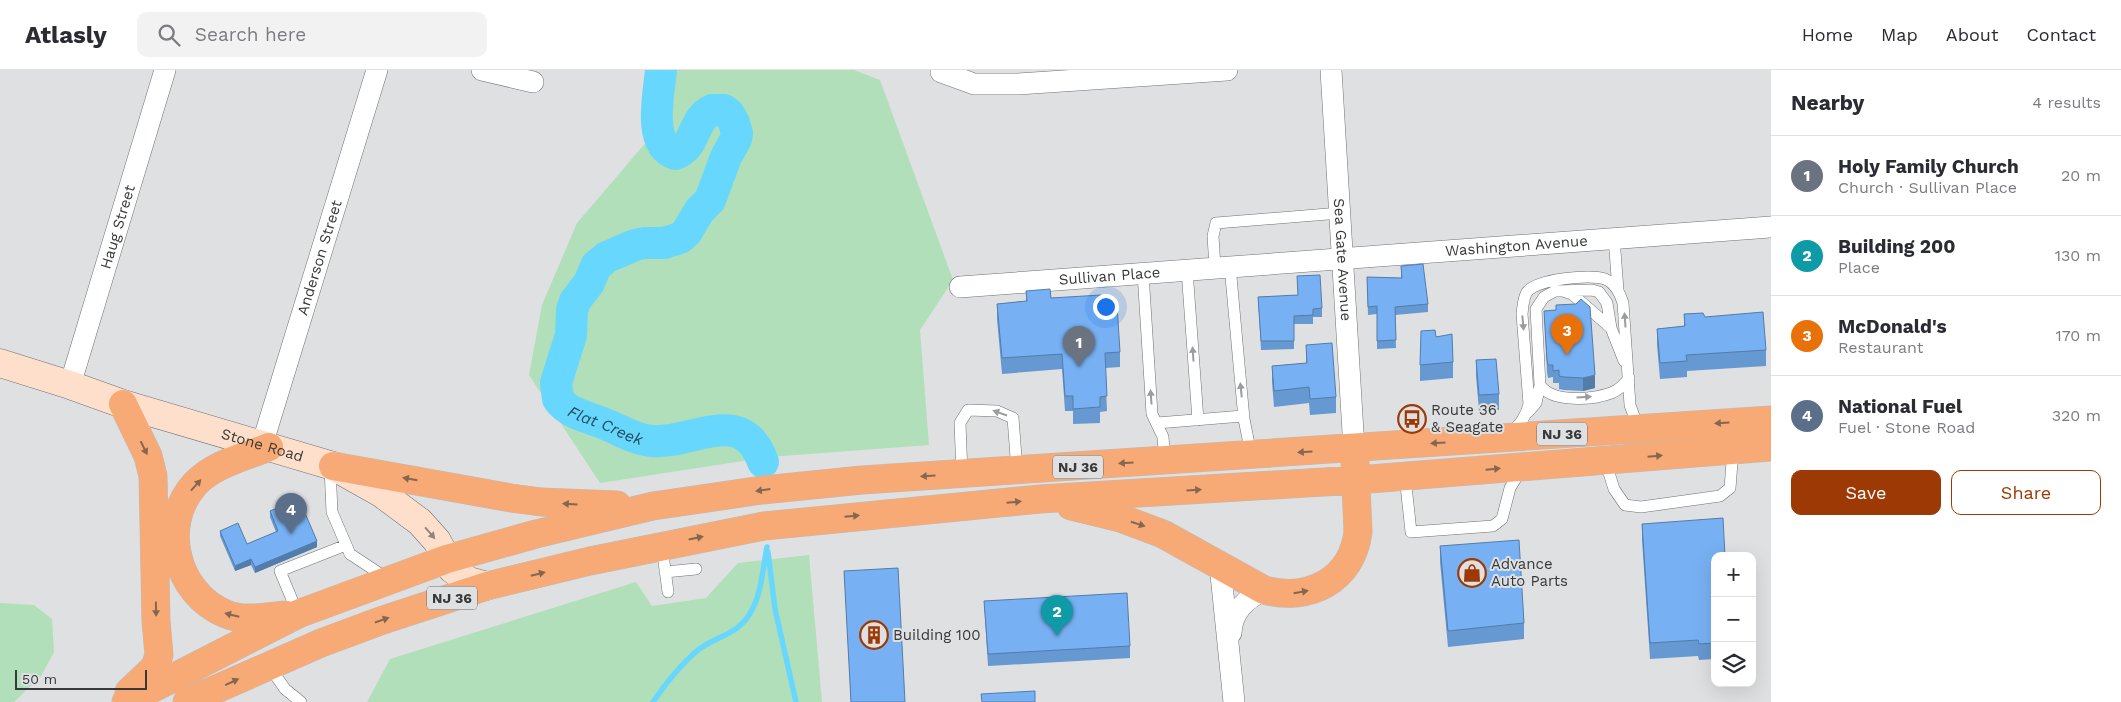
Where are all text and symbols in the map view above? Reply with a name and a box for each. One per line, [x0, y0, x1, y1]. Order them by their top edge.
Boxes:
search box [137, 12, 487, 57]
text: Atlasly [25, 21, 107, 49]
icon: search [155, 21, 183, 49]
text: Search here [195, 23, 306, 46]
text: Home [1802, 24, 1853, 45]
text: Map [1881, 24, 1918, 45]
text: About [1946, 24, 1998, 45]
text: Contact [2026, 24, 2096, 45]
text: Nearby [1791, 90, 1864, 115]
text: 4 results [2032, 93, 2101, 112]
text: Holy Family Church [1838, 155, 2019, 178]
text: 1 [1804, 166, 1810, 185]
text: 20 m [2061, 166, 2101, 185]
text: Church · Sullivan Place [1838, 178, 2017, 197]
street label: Haug Street [96, 182, 139, 271]
street label: Anderson Street [293, 197, 346, 317]
street label: Sea Gate Avenue [1330, 198, 1355, 322]
street label: Washington Avenue [1444, 232, 1588, 260]
text: Building 200 [1838, 235, 1956, 258]
text: 2 [1802, 246, 1812, 265]
text: 130 m [2055, 246, 2101, 265]
text: Place [1838, 258, 1880, 277]
street label: Sullivan Place [1058, 263, 1161, 289]
your location [1093, 294, 1119, 320]
one-way arrow [1620, 312, 1628, 328]
pin: 3 [1551, 314, 1583, 355]
one-way arrow [1519, 315, 1527, 331]
text: McDonald's [1838, 315, 1947, 338]
pin: 1 [1063, 326, 1095, 367]
text: 3 [1802, 326, 1812, 345]
text: 170 m [2055, 326, 2101, 345]
text: Restaurant [1838, 338, 1924, 357]
one-way arrow [1189, 346, 1197, 362]
one-way arrow [1237, 382, 1245, 398]
one-way arrow [1146, 389, 1154, 405]
one-way arrow [1576, 393, 1592, 401]
text: National Fuel [1838, 395, 1962, 418]
water label: Flat Creek [565, 401, 647, 449]
place label: Route 36 & Seagate [1431, 401, 1503, 436]
bus stop icon: Route 36 & Seagate [1397, 404, 1427, 434]
text: 4 [1802, 406, 1812, 425]
text: 320 m [2052, 406, 2101, 425]
one-way arrow [993, 409, 1008, 416]
text: Fuel · Stone Road [1838, 418, 1975, 437]
one-way arrow [1714, 420, 1730, 428]
road number: NJ 36 [1537, 422, 1587, 446]
street label: Stone Road [219, 425, 306, 466]
one-way arrow [1430, 439, 1446, 447]
one-way arrow [141, 441, 149, 455]
one-way arrow [1297, 449, 1313, 457]
one-way arrow [1647, 452, 1663, 460]
road number: NJ 36 [1053, 456, 1103, 478]
one-way arrow [1117, 460, 1133, 468]
one-way arrow [1485, 465, 1501, 473]
button: Save [1791, 470, 1941, 515]
button: Share [1951, 470, 2101, 515]
one-way arrow [920, 472, 936, 480]
one-way arrow [401, 474, 417, 482]
one-way arrow [190, 479, 202, 491]
one-way arrow [754, 486, 770, 494]
one-way arrow [1186, 486, 1202, 494]
pin: 4 [275, 493, 307, 534]
one-way arrow [1006, 497, 1022, 505]
one-way arrow [562, 499, 578, 507]
one-way arrow [844, 512, 860, 520]
one-way arrow [1131, 520, 1146, 528]
one-way arrow [424, 527, 435, 539]
one-way arrow [689, 534, 704, 542]
map controls [1711, 552, 1756, 687]
button: + [1711, 552, 1756, 597]
place label: Advance Auto Parts [1491, 555, 1568, 590]
shop icon: Advance Auto Parts [1457, 558, 1487, 588]
one-way arrow [530, 570, 545, 578]
road number: NJ 36 [427, 586, 477, 610]
one-way arrow [1293, 588, 1309, 596]
pin: 2 [1041, 595, 1073, 636]
button: − [1711, 597, 1756, 642]
one-way arrow [152, 601, 160, 617]
one-way arrow [225, 611, 240, 619]
one-way arrow [375, 616, 390, 624]
building icon: Building 100 [859, 620, 889, 650]
place label: Building 100 [893, 626, 981, 644]
button: layers [1711, 642, 1756, 687]
scale bar [15, 667, 148, 690]
text: 50 m [22, 671, 57, 687]
one-way arrow [225, 677, 239, 685]

